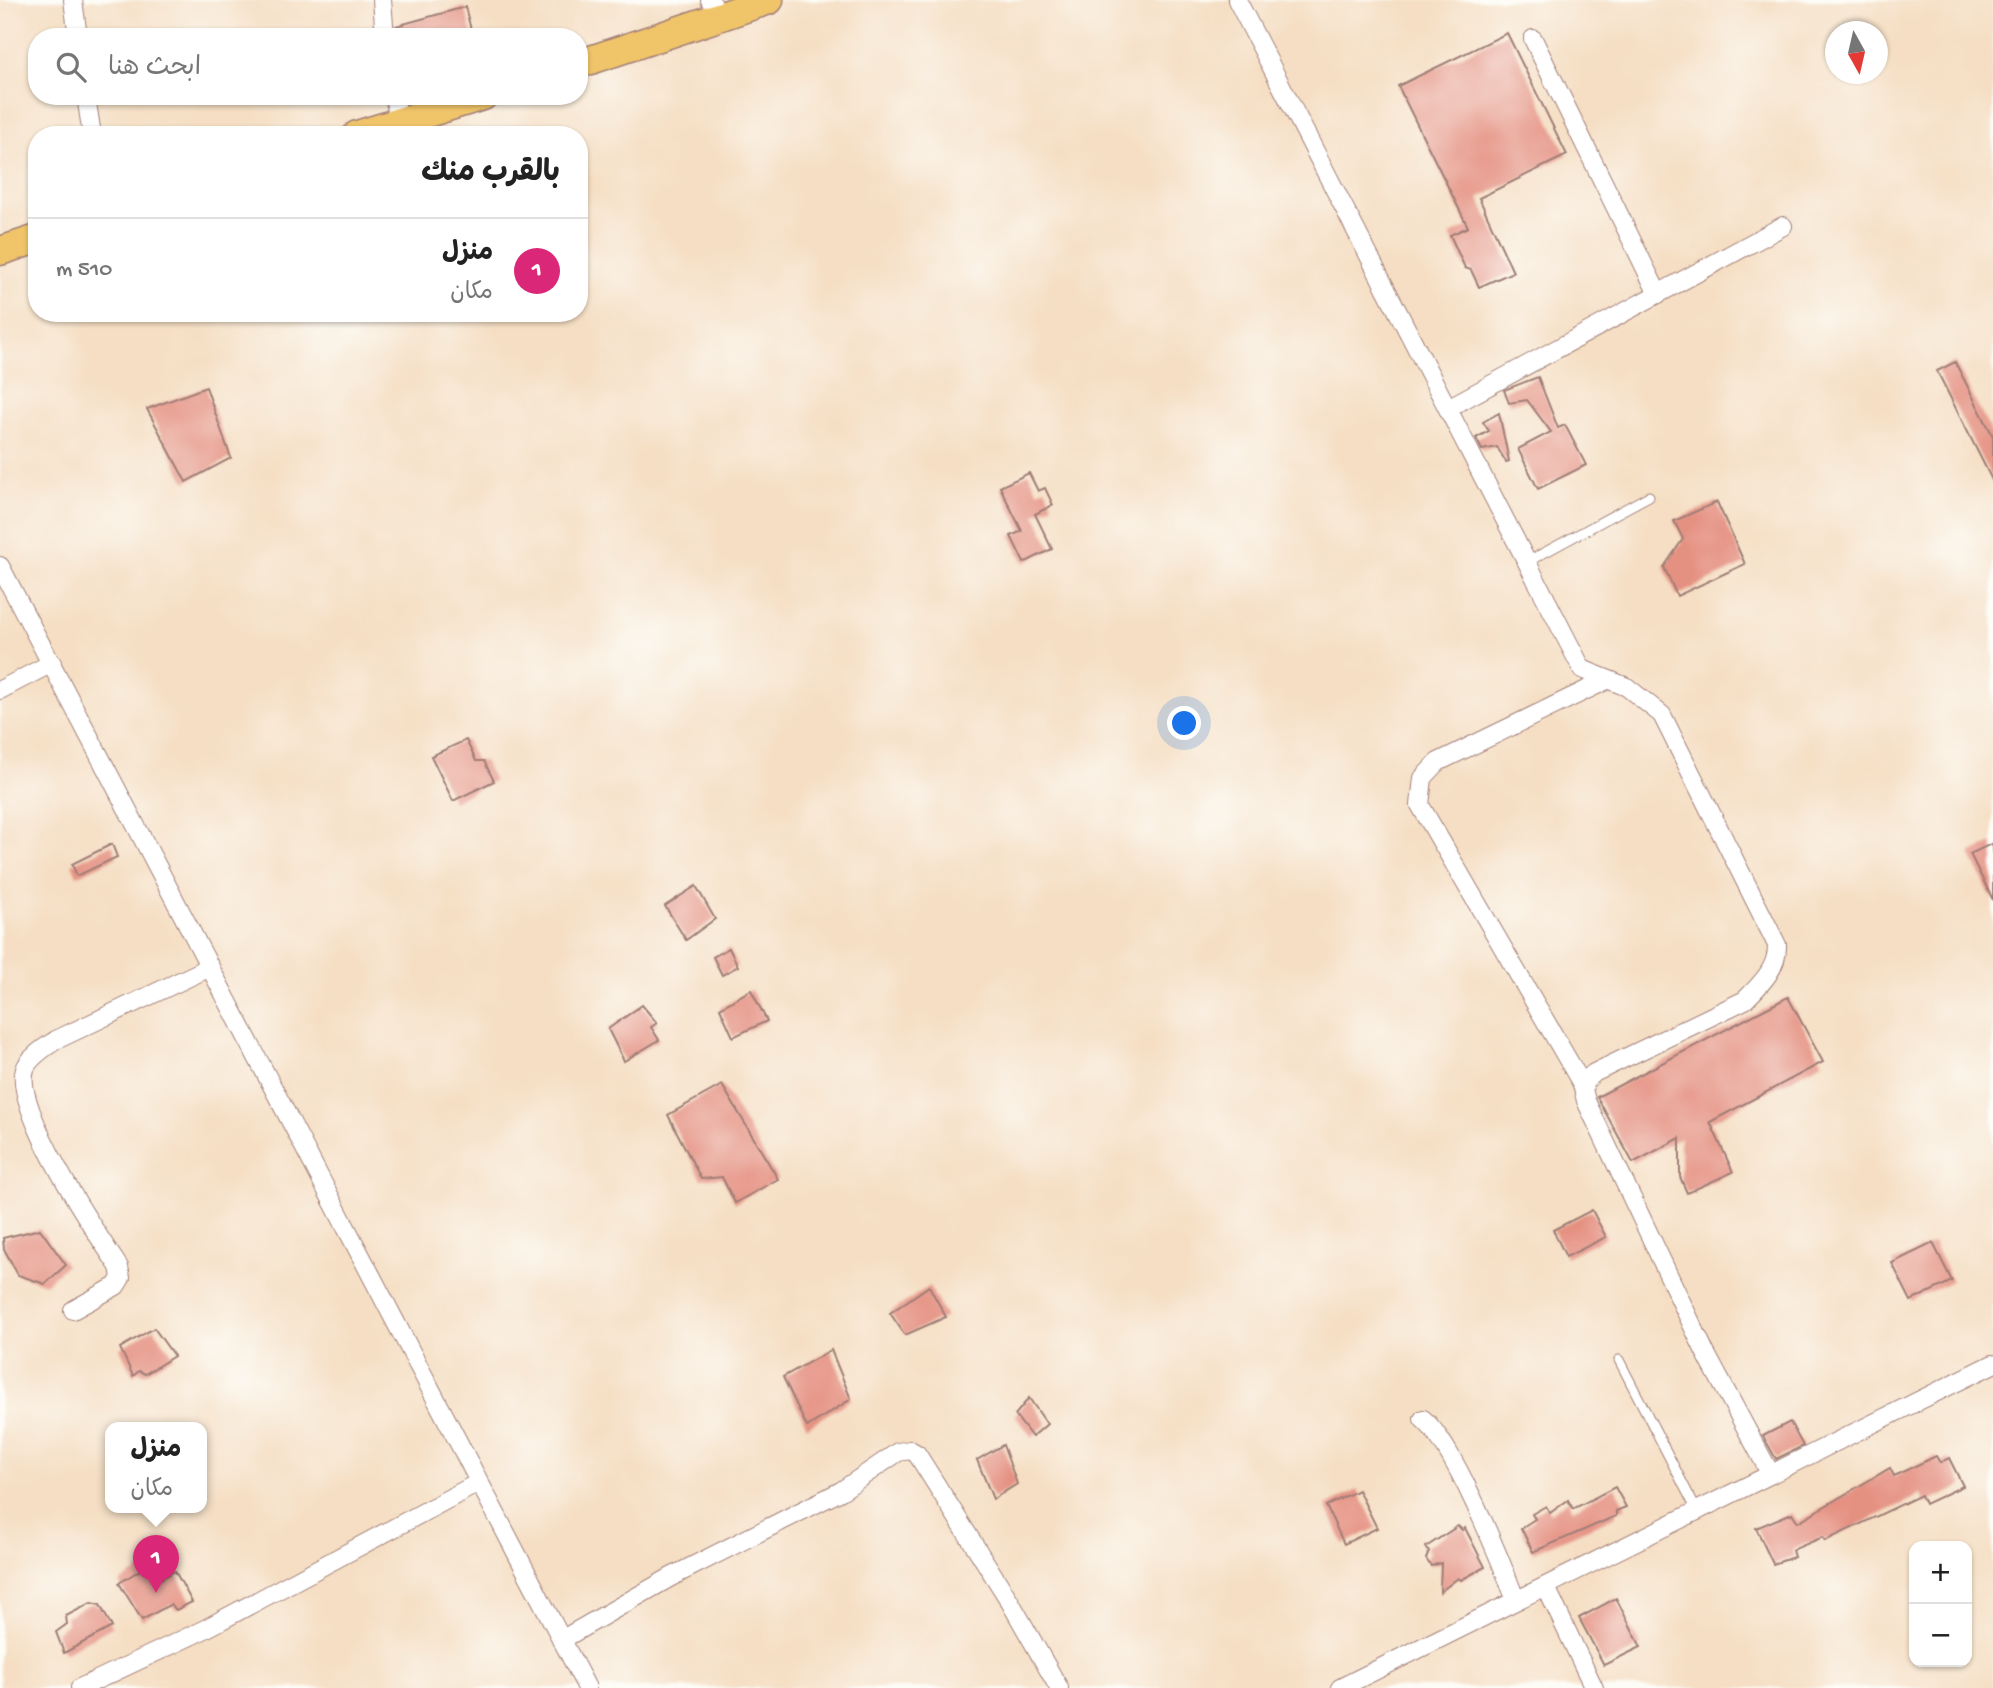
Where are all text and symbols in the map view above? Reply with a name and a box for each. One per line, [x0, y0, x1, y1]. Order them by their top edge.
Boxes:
north arrow [1825, 21, 1888, 84]
search box [28, 28, 588, 105]
icon: search [52, 48, 90, 86]
text: ابحث هنا [108, 54, 201, 85]
text: بالقرب منك [421, 157, 560, 192]
text: منزل [442, 239, 493, 270]
text: 510 m [56, 257, 112, 284]
text: 1 [532, 257, 542, 284]
text: مكان [450, 280, 493, 307]
your location [1167, 706, 1201, 740]
popup [105, 1422, 207, 1513]
text: منزل [131, 1436, 181, 1467]
text: مكان [131, 1477, 173, 1504]
pin: 1 [133, 1535, 179, 1593]
map controls [1909, 1541, 1972, 1667]
button: + [1909, 1541, 1972, 1604]
button: − [1909, 1604, 1972, 1667]

